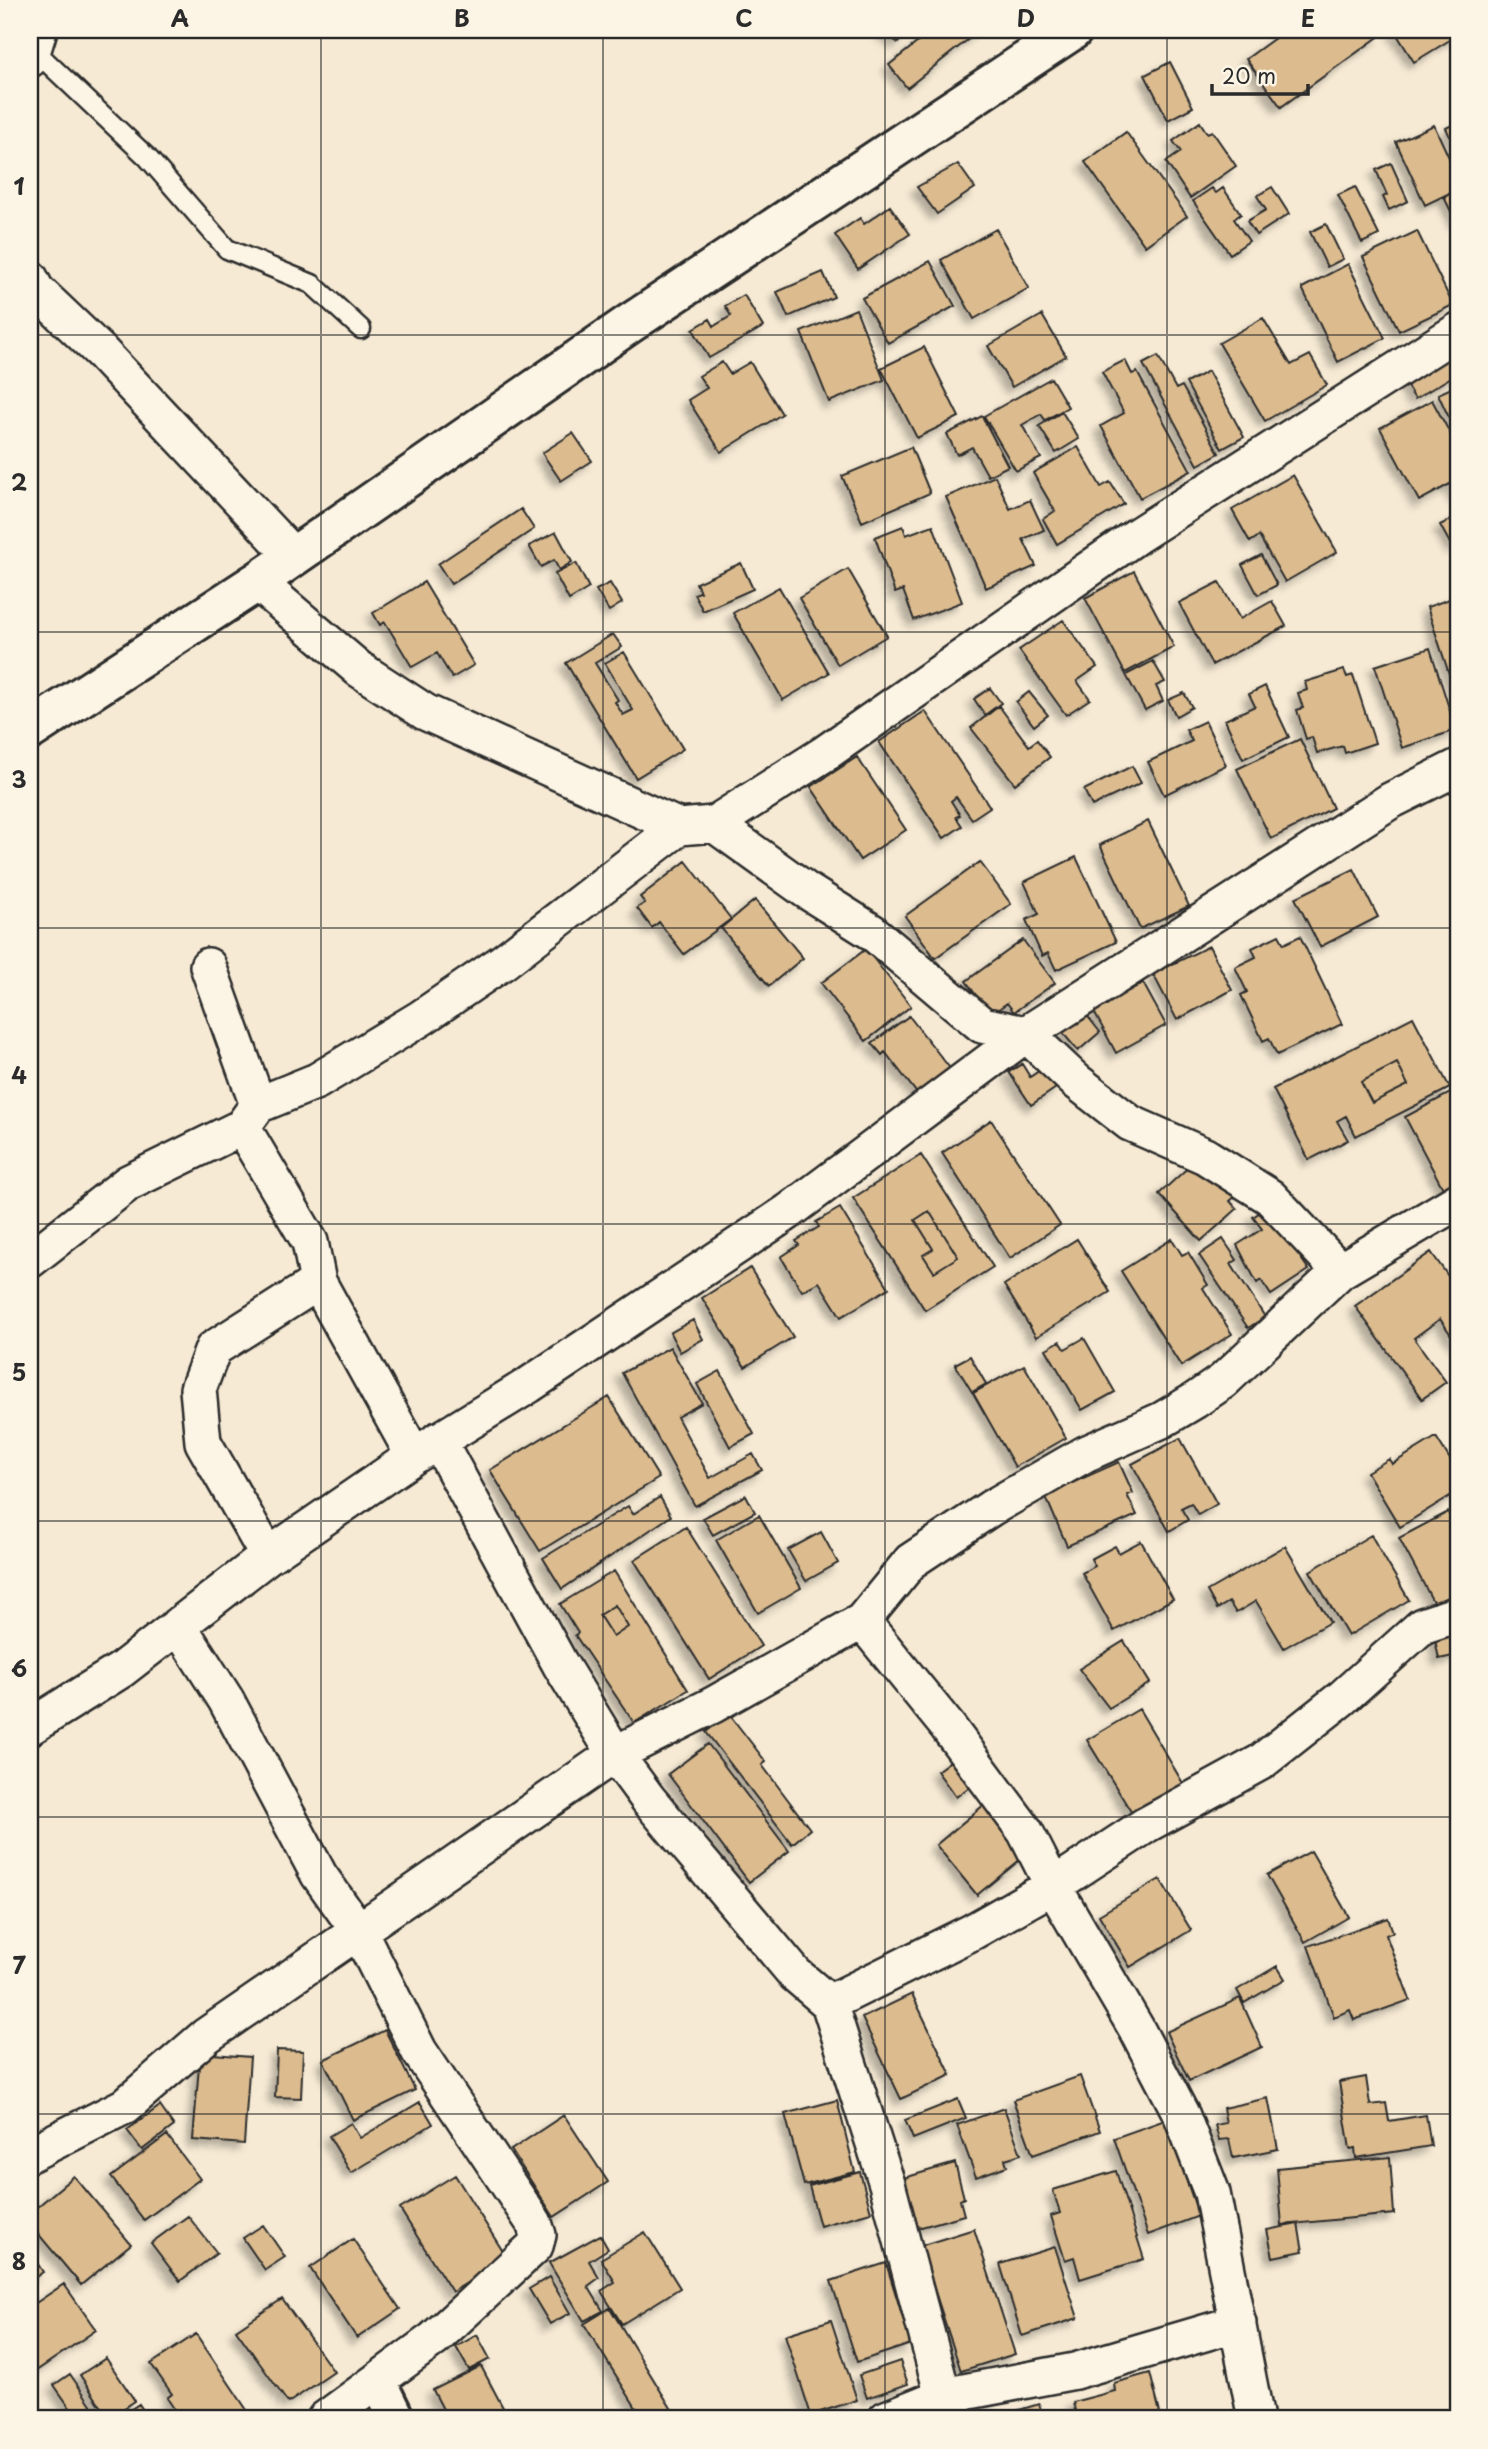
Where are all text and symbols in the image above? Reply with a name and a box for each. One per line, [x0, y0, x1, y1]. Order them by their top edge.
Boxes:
text: A [171, 0, 189, 35]
text: B [454, 0, 470, 35]
text: C [735, 0, 753, 35]
text: D [1017, 0, 1035, 35]
text: E [1301, 0, 1315, 35]
scale bar [1212, 52, 1308, 96]
text: 20 m [1222, 59, 1276, 91]
text: 1 [14, 168, 25, 203]
text: 2 [11, 464, 27, 499]
text: 3 [11, 761, 27, 796]
text: 4 [11, 1057, 27, 1092]
text: 5 [12, 1354, 26, 1389]
text: 6 [11, 1650, 27, 1685]
text: 7 [12, 1947, 26, 1982]
text: 8 [12, 2243, 26, 2278]

